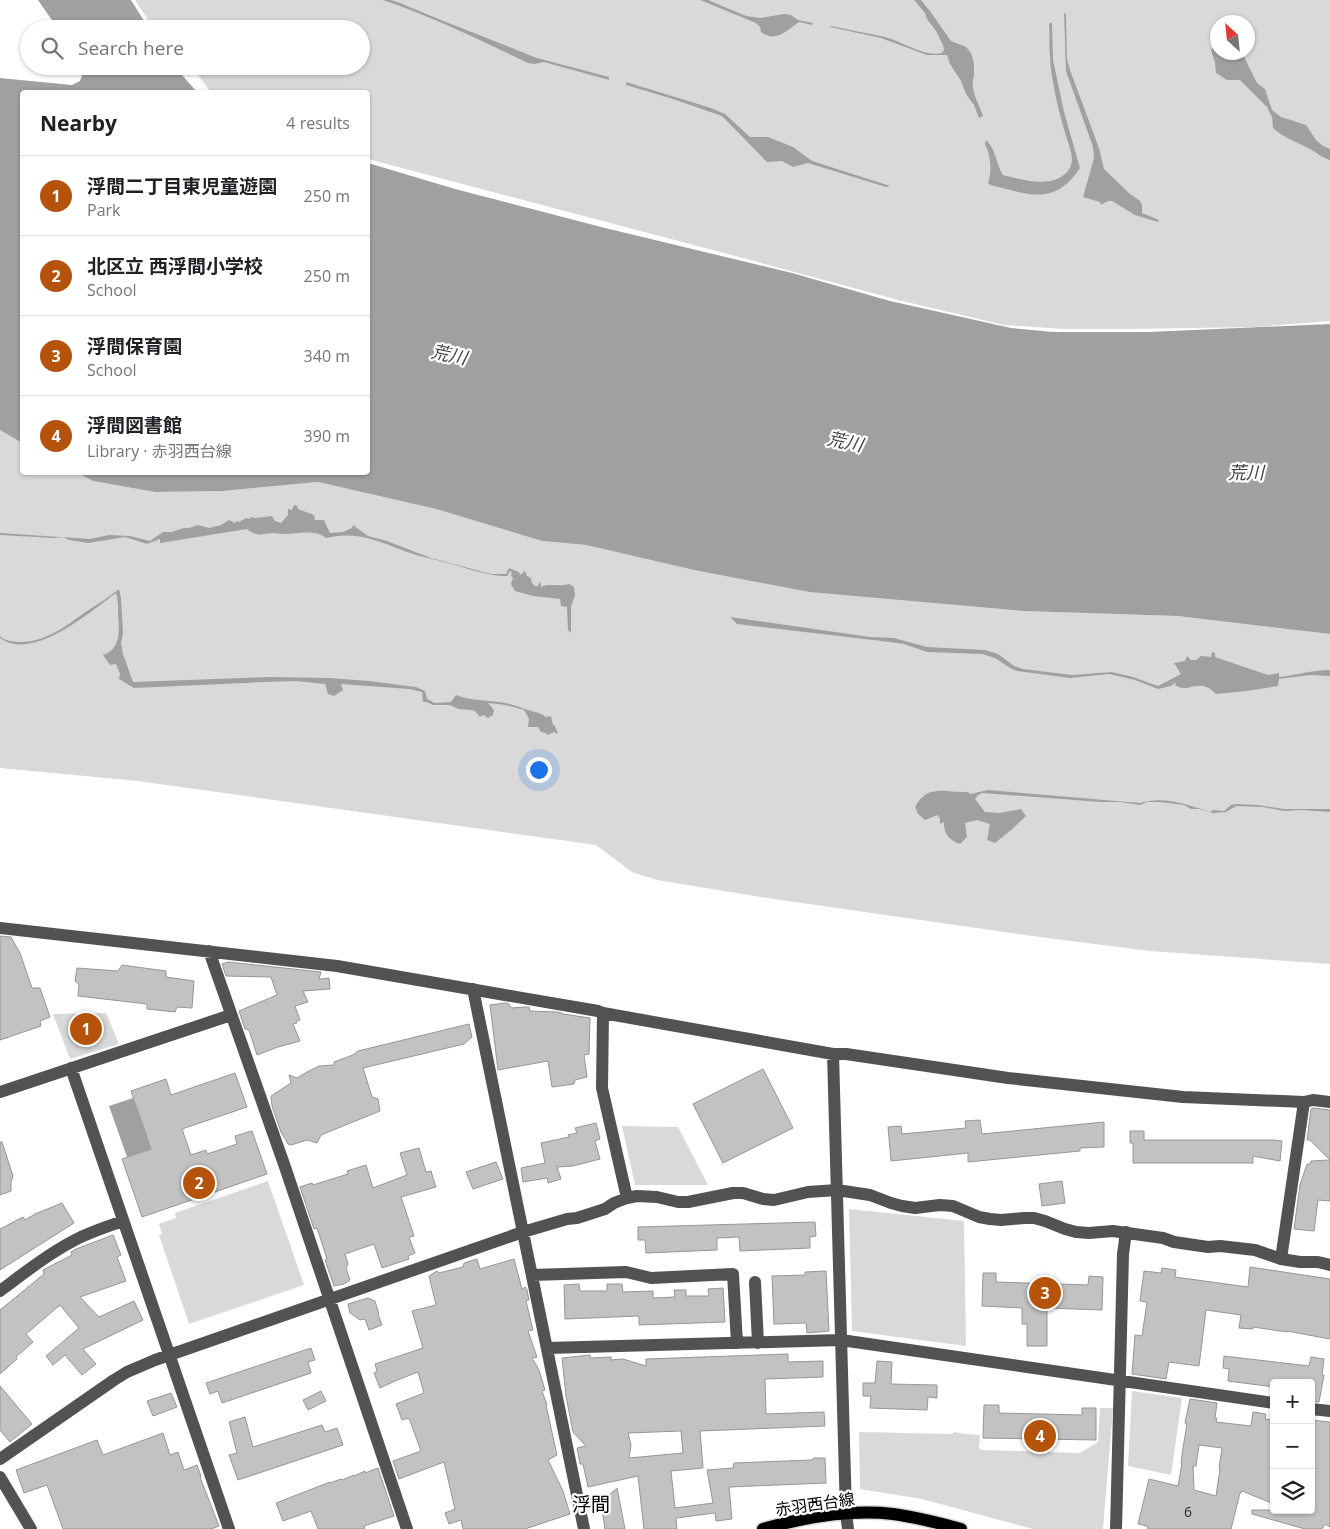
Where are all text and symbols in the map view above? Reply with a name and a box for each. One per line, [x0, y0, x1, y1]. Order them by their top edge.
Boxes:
north arrow [1210, 15, 1255, 60]
search box [20, 20, 370, 75]
icon: search [38, 34, 66, 62]
text: Search here [78, 35, 184, 61]
text: Nearby [40, 109, 117, 137]
text: 4 results [286, 112, 350, 134]
text: 浮間二丁目東児童遊園 [87, 173, 277, 199]
text: 1 [51, 185, 61, 207]
text: 250 m [304, 185, 350, 207]
text: Park [87, 199, 120, 221]
text: 北区立 西浮間小学校 [87, 253, 263, 279]
text: 2 [51, 265, 61, 287]
text: 250 m [304, 265, 350, 287]
text: School [87, 279, 137, 301]
text: 浮間保育園 [87, 333, 182, 359]
water label: 荒川 [429, 339, 471, 370]
text: 3 [51, 345, 61, 367]
text: 340 m [304, 345, 350, 367]
text: School [87, 359, 137, 381]
text: 浮間図書館 [87, 412, 182, 438]
text: 4 [51, 425, 61, 447]
text: 390 m [304, 425, 350, 447]
water label: 荒川 [825, 426, 867, 457]
text: Library · 赤羽西台線 [87, 440, 232, 462]
water label: 荒川 [1228, 460, 1266, 484]
your location [526, 757, 552, 783]
pin: 1 [70, 1010, 102, 1048]
pin: 2 [183, 1164, 215, 1202]
pin: 3 [1029, 1274, 1061, 1312]
map controls [1270, 1379, 1315, 1514]
button: + [1270, 1379, 1315, 1424]
pin: 4 [1024, 1417, 1056, 1455]
button: − [1270, 1424, 1315, 1469]
button: layers [1270, 1469, 1315, 1514]
street label: 赤羽西台線 [774, 1488, 856, 1520]
district label: 浮間 [572, 1491, 610, 1517]
house number: 6 [1184, 1502, 1192, 1521]

